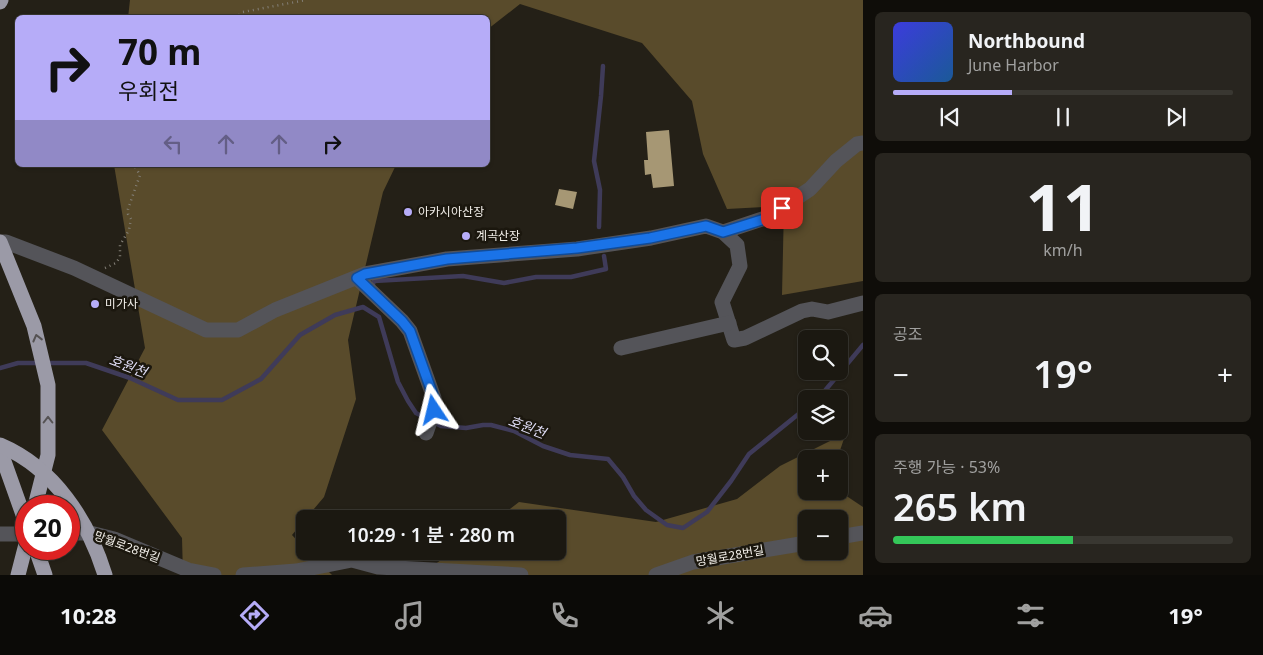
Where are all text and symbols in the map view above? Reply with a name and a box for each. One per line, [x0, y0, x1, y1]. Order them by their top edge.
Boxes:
text: 70 m [118, 28, 201, 75]
text: Northbound [968, 28, 1085, 54]
icon: right [35, 35, 100, 100]
text: June Harbor [968, 54, 1059, 76]
text: 우회전 [118, 75, 179, 105]
icon: previous [936, 103, 964, 131]
icon: pause [1049, 103, 1077, 131]
icon: next [1162, 103, 1190, 131]
icon: left [159, 130, 187, 158]
icon: ahead [212, 130, 240, 158]
icon: ahead [265, 130, 293, 158]
icon: right [318, 130, 346, 158]
text: 11 [1026, 162, 1100, 250]
pin [761, 187, 803, 229]
icon: arrive [768, 194, 796, 222]
place label: 아카시아산장 [418, 203, 484, 220]
marker: 아카시아산장 [402, 206, 414, 218]
place label: 계곡산장 [476, 227, 520, 244]
marker: 계곡산장 [460, 230, 472, 242]
text: km/h [1043, 239, 1083, 261]
place label: 미가사 [105, 295, 138, 312]
marker: 미가사 [89, 298, 101, 310]
text: 공조 [893, 323, 922, 345]
map controls [798, 330, 848, 560]
button: search [798, 330, 848, 380]
one-way arrow [32, 334, 43, 343]
text: 19° [1033, 347, 1093, 399]
water label: 호원천 [107, 350, 151, 382]
text: − [893, 355, 909, 393]
text: + [1217, 355, 1233, 393]
position arrow [407, 383, 459, 435]
button: layers [798, 390, 848, 440]
water label: 호원천 [506, 411, 550, 443]
one-way arrow [43, 416, 53, 424]
button: + [798, 450, 848, 500]
text: 주행 가능 · 53% [893, 456, 1000, 478]
text: 265 km [893, 480, 1027, 532]
speed limit sign: 20 [15, 495, 80, 560]
button: − [798, 510, 848, 560]
text: 10:29 · 1 분 · 280 m [347, 522, 515, 548]
street label: 망월로28번길 [92, 527, 162, 566]
street label: 망월로28번길 [694, 541, 765, 570]
icon: directions [237, 598, 272, 633]
icon: music [392, 598, 427, 633]
icon: phone [547, 598, 582, 633]
icon: climate [703, 598, 738, 633]
icon: car [858, 598, 893, 633]
icon: filters [1013, 598, 1048, 633]
text: 10:28 [60, 600, 117, 630]
text: 19° [1168, 600, 1203, 630]

